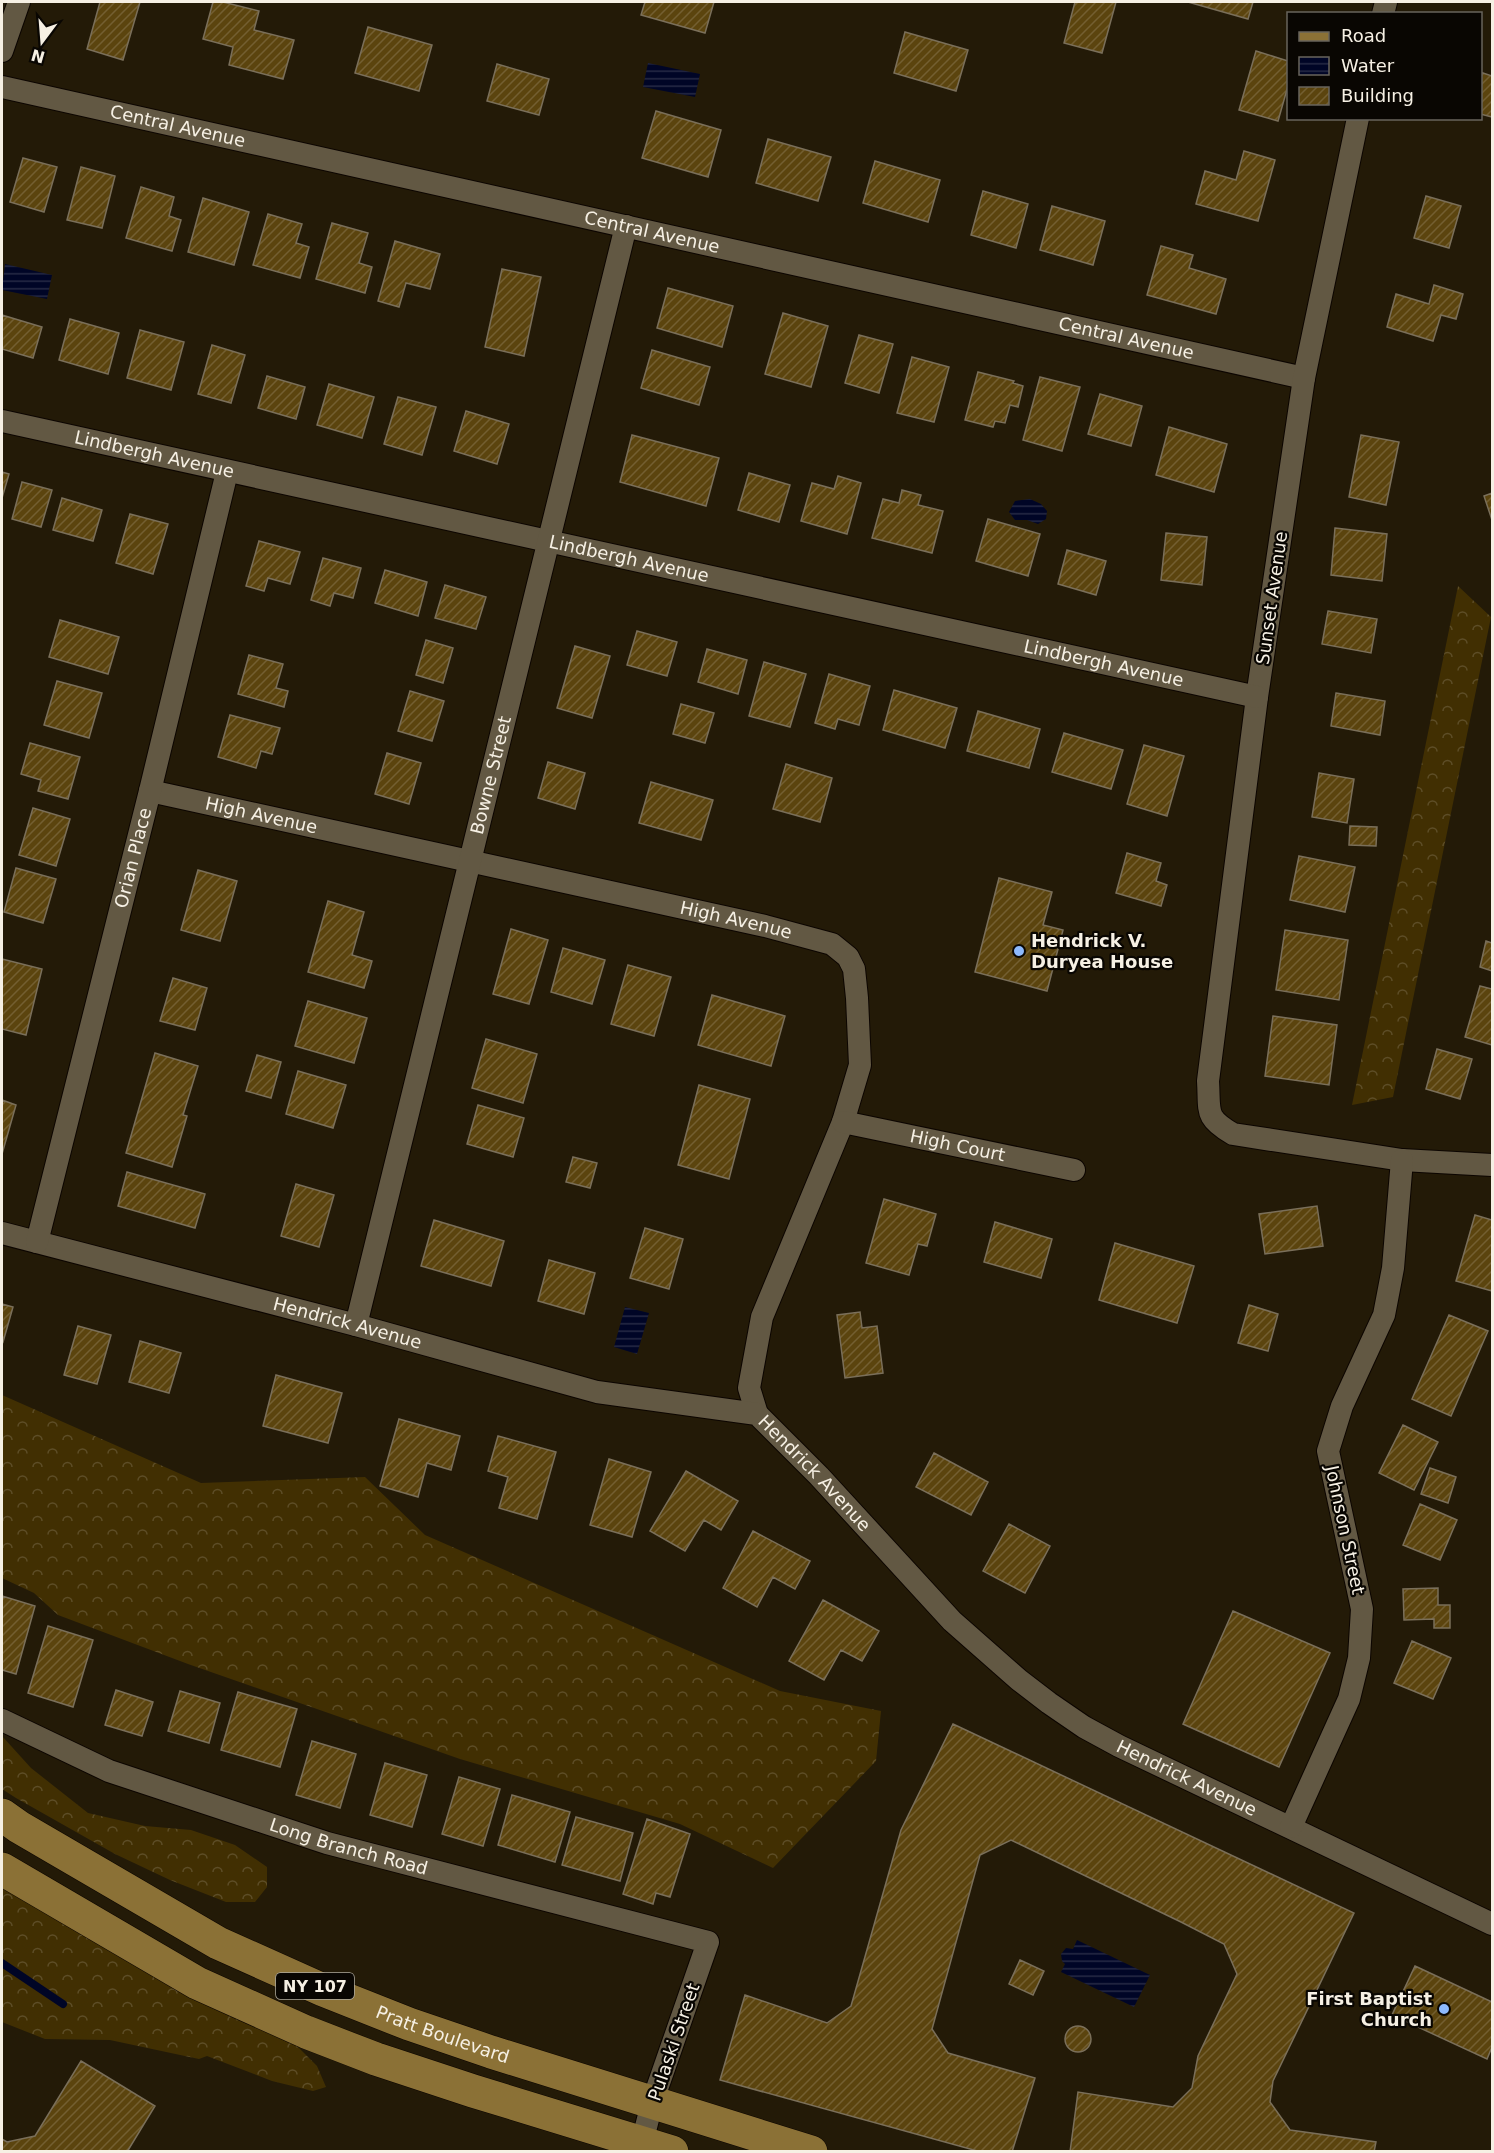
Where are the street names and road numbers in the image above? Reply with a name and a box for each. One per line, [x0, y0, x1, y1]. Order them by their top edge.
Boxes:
street label: Central Avenue [108, 100, 248, 151]
street label: Central Avenue [582, 206, 722, 257]
street label: Central Avenue [1057, 312, 1196, 363]
street label: Lindbergh Avenue [73, 426, 236, 482]
street label: Sunset Avenue [1252, 530, 1291, 666]
street label: Lindbergh Avenue [547, 531, 711, 586]
street label: Lindbergh Avenue [1022, 635, 1186, 691]
street label: Bowne Street [466, 714, 515, 837]
street label: High Avenue [203, 792, 319, 837]
street label: Orian Place [110, 805, 155, 910]
street label: High Avenue [678, 897, 794, 943]
street label: High Court [908, 1125, 1007, 1165]
street label: Hendrick Avenue [271, 1293, 424, 1353]
street label: Hendrick Avenue [754, 1411, 875, 1535]
street label: Johnson Street [1321, 1462, 1369, 1596]
street label: Hendrick Avenue [1113, 1735, 1260, 1820]
street label: Long Branch Road [267, 1814, 430, 1879]
road number: NY 107 [276, 1973, 354, 1999]
street label: Pulaski Street [644, 1980, 704, 2104]
street label: Pratt Boulevard [373, 2001, 512, 2067]

